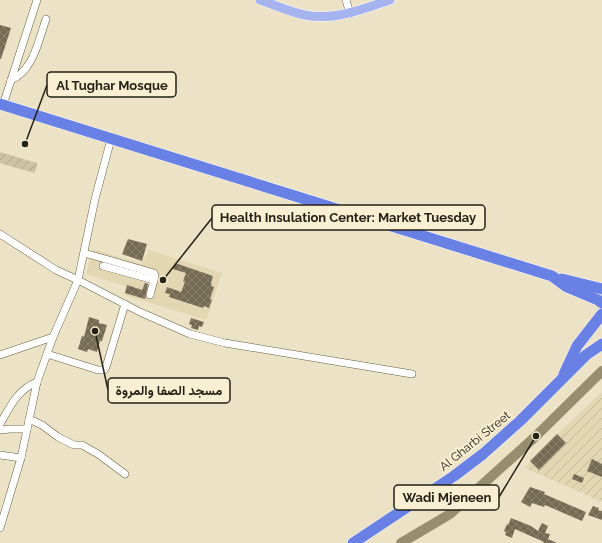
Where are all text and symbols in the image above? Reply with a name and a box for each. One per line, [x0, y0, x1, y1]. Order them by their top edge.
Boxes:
callout: Al Tughar Mosque [47, 72, 176, 97]
text: Al Tughar Mosque [56, 78, 168, 93]
callout: Health Insulation Center: Market Tuesday [212, 205, 485, 230]
text: Health Insulation Center: Market Tuesday [220, 210, 476, 225]
callout: مسجد الصفا والمروة [108, 378, 230, 403]
text: مسجد الصفا والمروة [116, 383, 222, 399]
street label: Al Gharbi Street [437, 408, 513, 474]
callout: Wadi Mjeneen [394, 485, 499, 510]
text: Wadi Mjeneen [403, 490, 492, 505]

